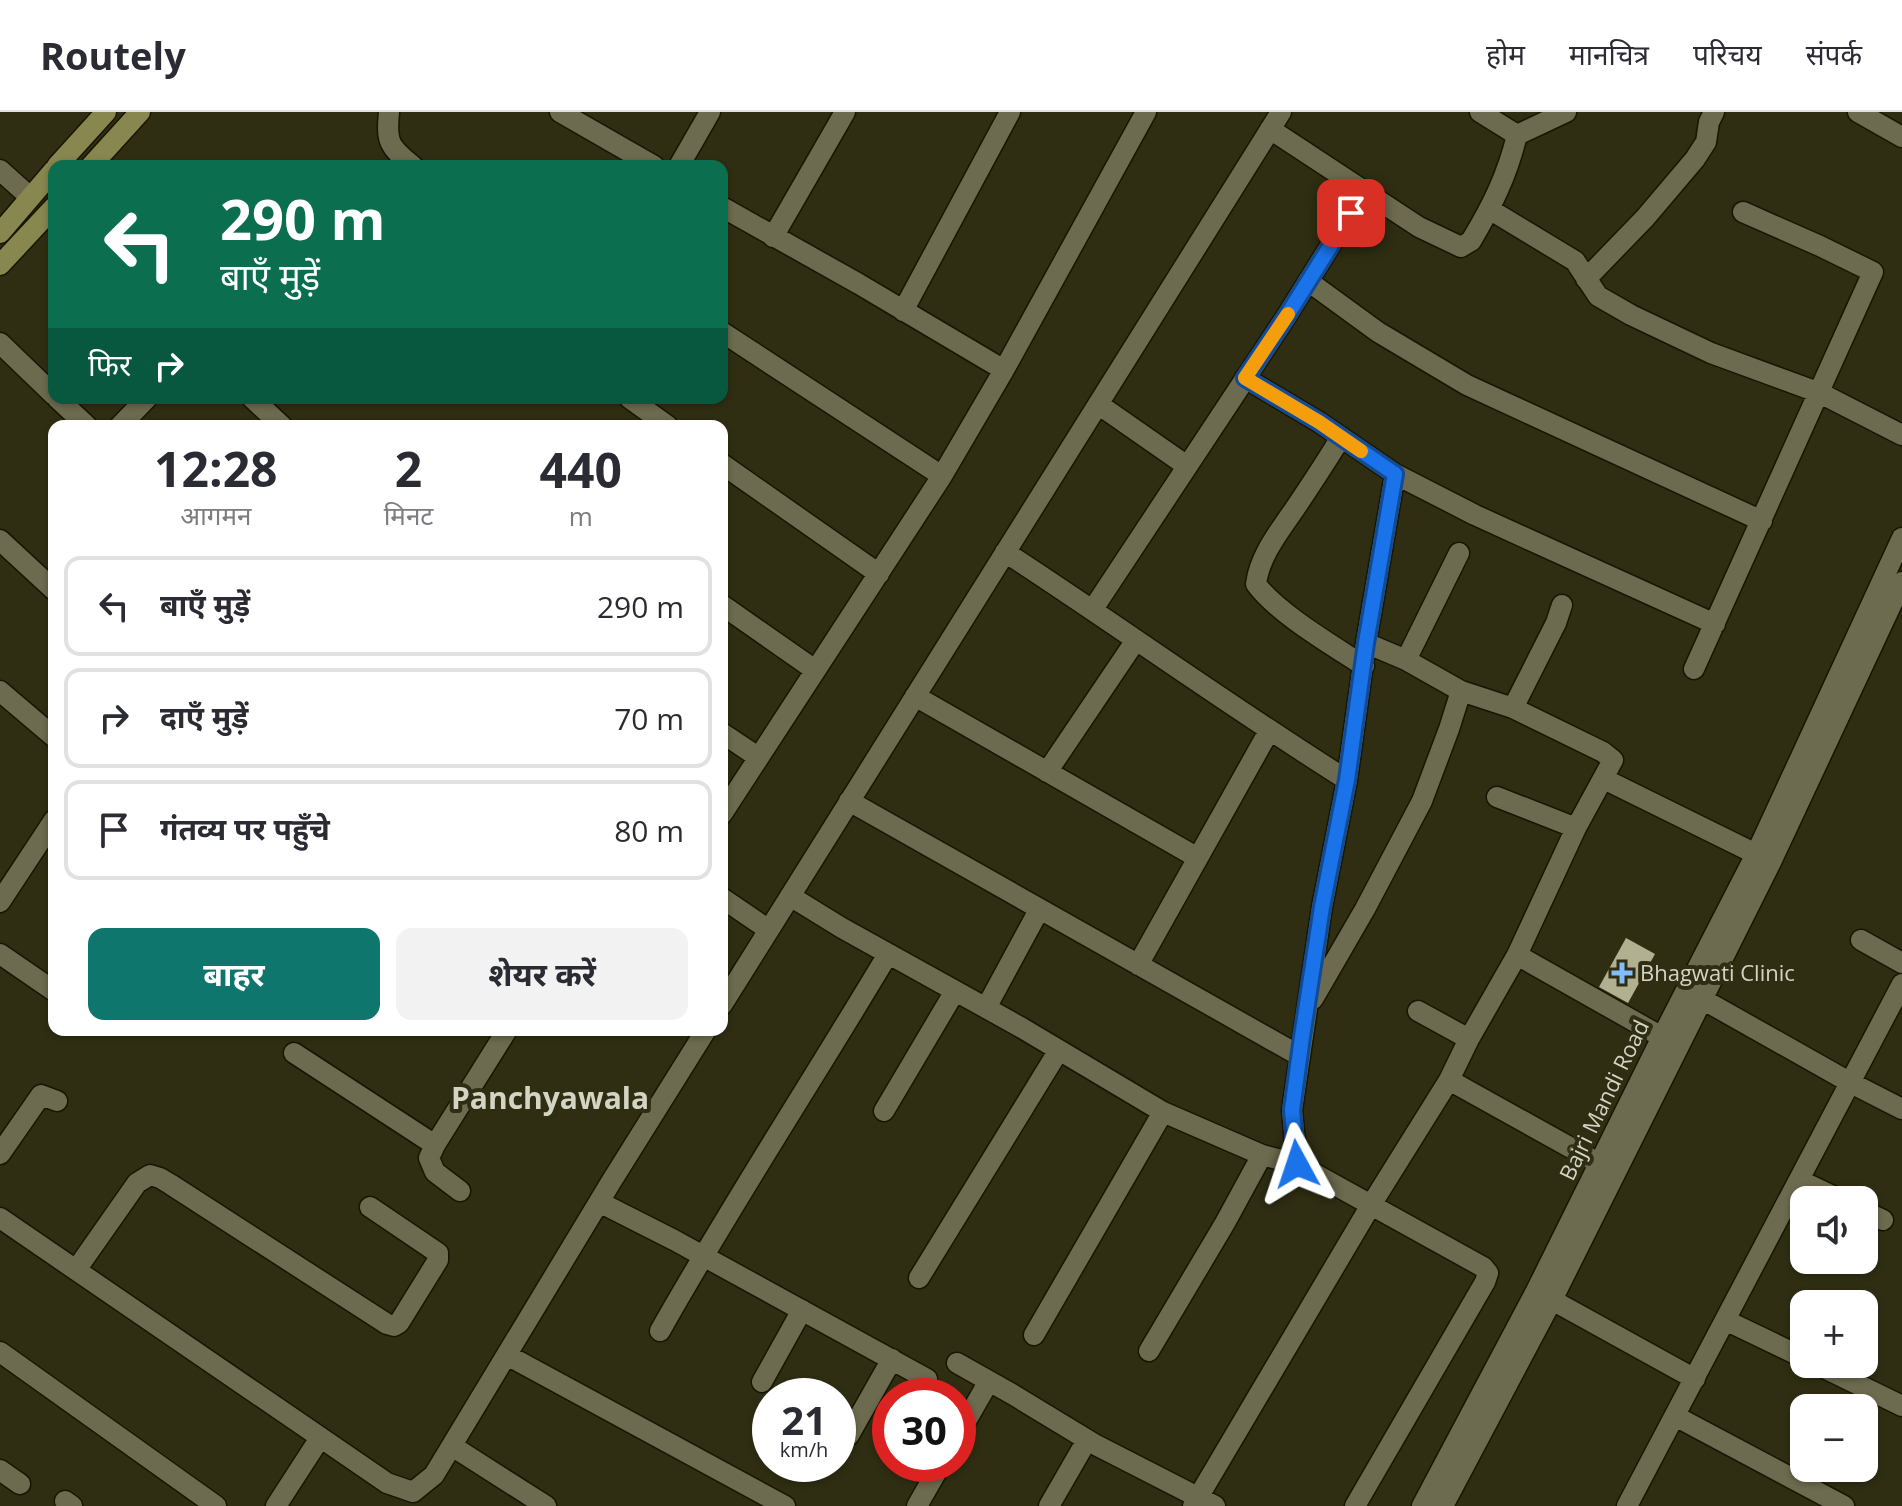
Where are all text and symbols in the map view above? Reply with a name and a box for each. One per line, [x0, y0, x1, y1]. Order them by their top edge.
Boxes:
text: Routely [40, 29, 186, 81]
text: होम [1486, 35, 1525, 73]
text: मानचित्र [1569, 35, 1649, 73]
text: परिचय [1693, 35, 1762, 73]
text: संपर्क [1806, 35, 1862, 73]
pin [1317, 179, 1385, 247]
text: 290 m [220, 180, 386, 256]
icon: arrive [1329, 191, 1373, 235]
icon: left [88, 192, 192, 296]
text: बाएँ मुड़ें [220, 252, 320, 301]
text: फिर [88, 344, 131, 385]
icon: right [147, 344, 191, 388]
text: 12:28 [154, 436, 278, 501]
text: 2 [395, 436, 422, 501]
text: 440 [540, 437, 622, 502]
text: आगमन [180, 497, 251, 533]
text: मिनट [384, 497, 433, 533]
text: m [569, 498, 593, 534]
icon: left [92, 584, 136, 628]
text: बाएँ मुड़ें [160, 584, 250, 625]
text: 290 m [597, 586, 684, 627]
icon: right [92, 696, 136, 740]
text: दाएँ मुड़ें [160, 696, 248, 737]
text: 70 m [614, 698, 684, 739]
icon: arrive [92, 808, 136, 852]
text: गंतव्य पर पहुँचे [160, 808, 330, 849]
text: 80 m [614, 810, 684, 851]
button: बाहर [88, 928, 380, 1020]
button: शेयर करें [396, 928, 688, 1020]
place label: Bhagwati Clinic [1640, 957, 1795, 987]
marker: Bhagwati Clinic [1611, 962, 1633, 984]
street label: Bajri Mandi Road [1551, 1014, 1655, 1185]
district label: Panchyawala [451, 1077, 649, 1118]
position arrow [1255, 1122, 1339, 1206]
map controls [1790, 1186, 1878, 1482]
button: sound [1790, 1186, 1878, 1274]
button: + [1790, 1290, 1878, 1378]
speed limit sign: 30 [872, 1378, 976, 1482]
text: 21 [781, 1392, 827, 1447]
button: − [1790, 1394, 1878, 1482]
text: km/h [780, 1436, 828, 1463]

